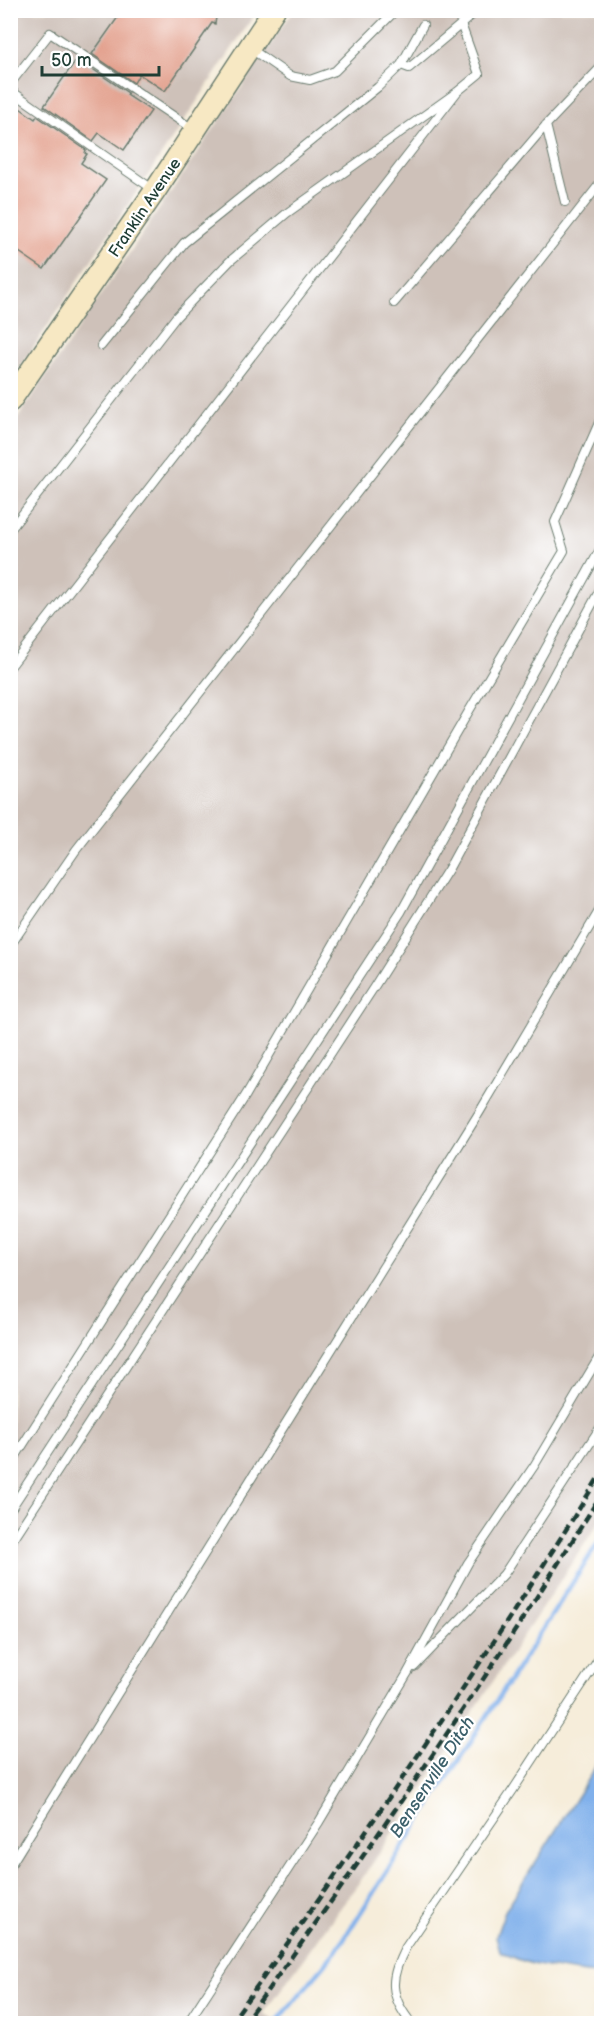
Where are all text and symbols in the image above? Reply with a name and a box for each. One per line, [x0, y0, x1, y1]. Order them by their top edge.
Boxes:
scale bar [42, 39, 159, 77]
text: 50 m [51, 50, 92, 71]
street label: Franklin Avenue [105, 154, 186, 261]
water label: Bensenville Ditch [385, 1713, 479, 1842]

